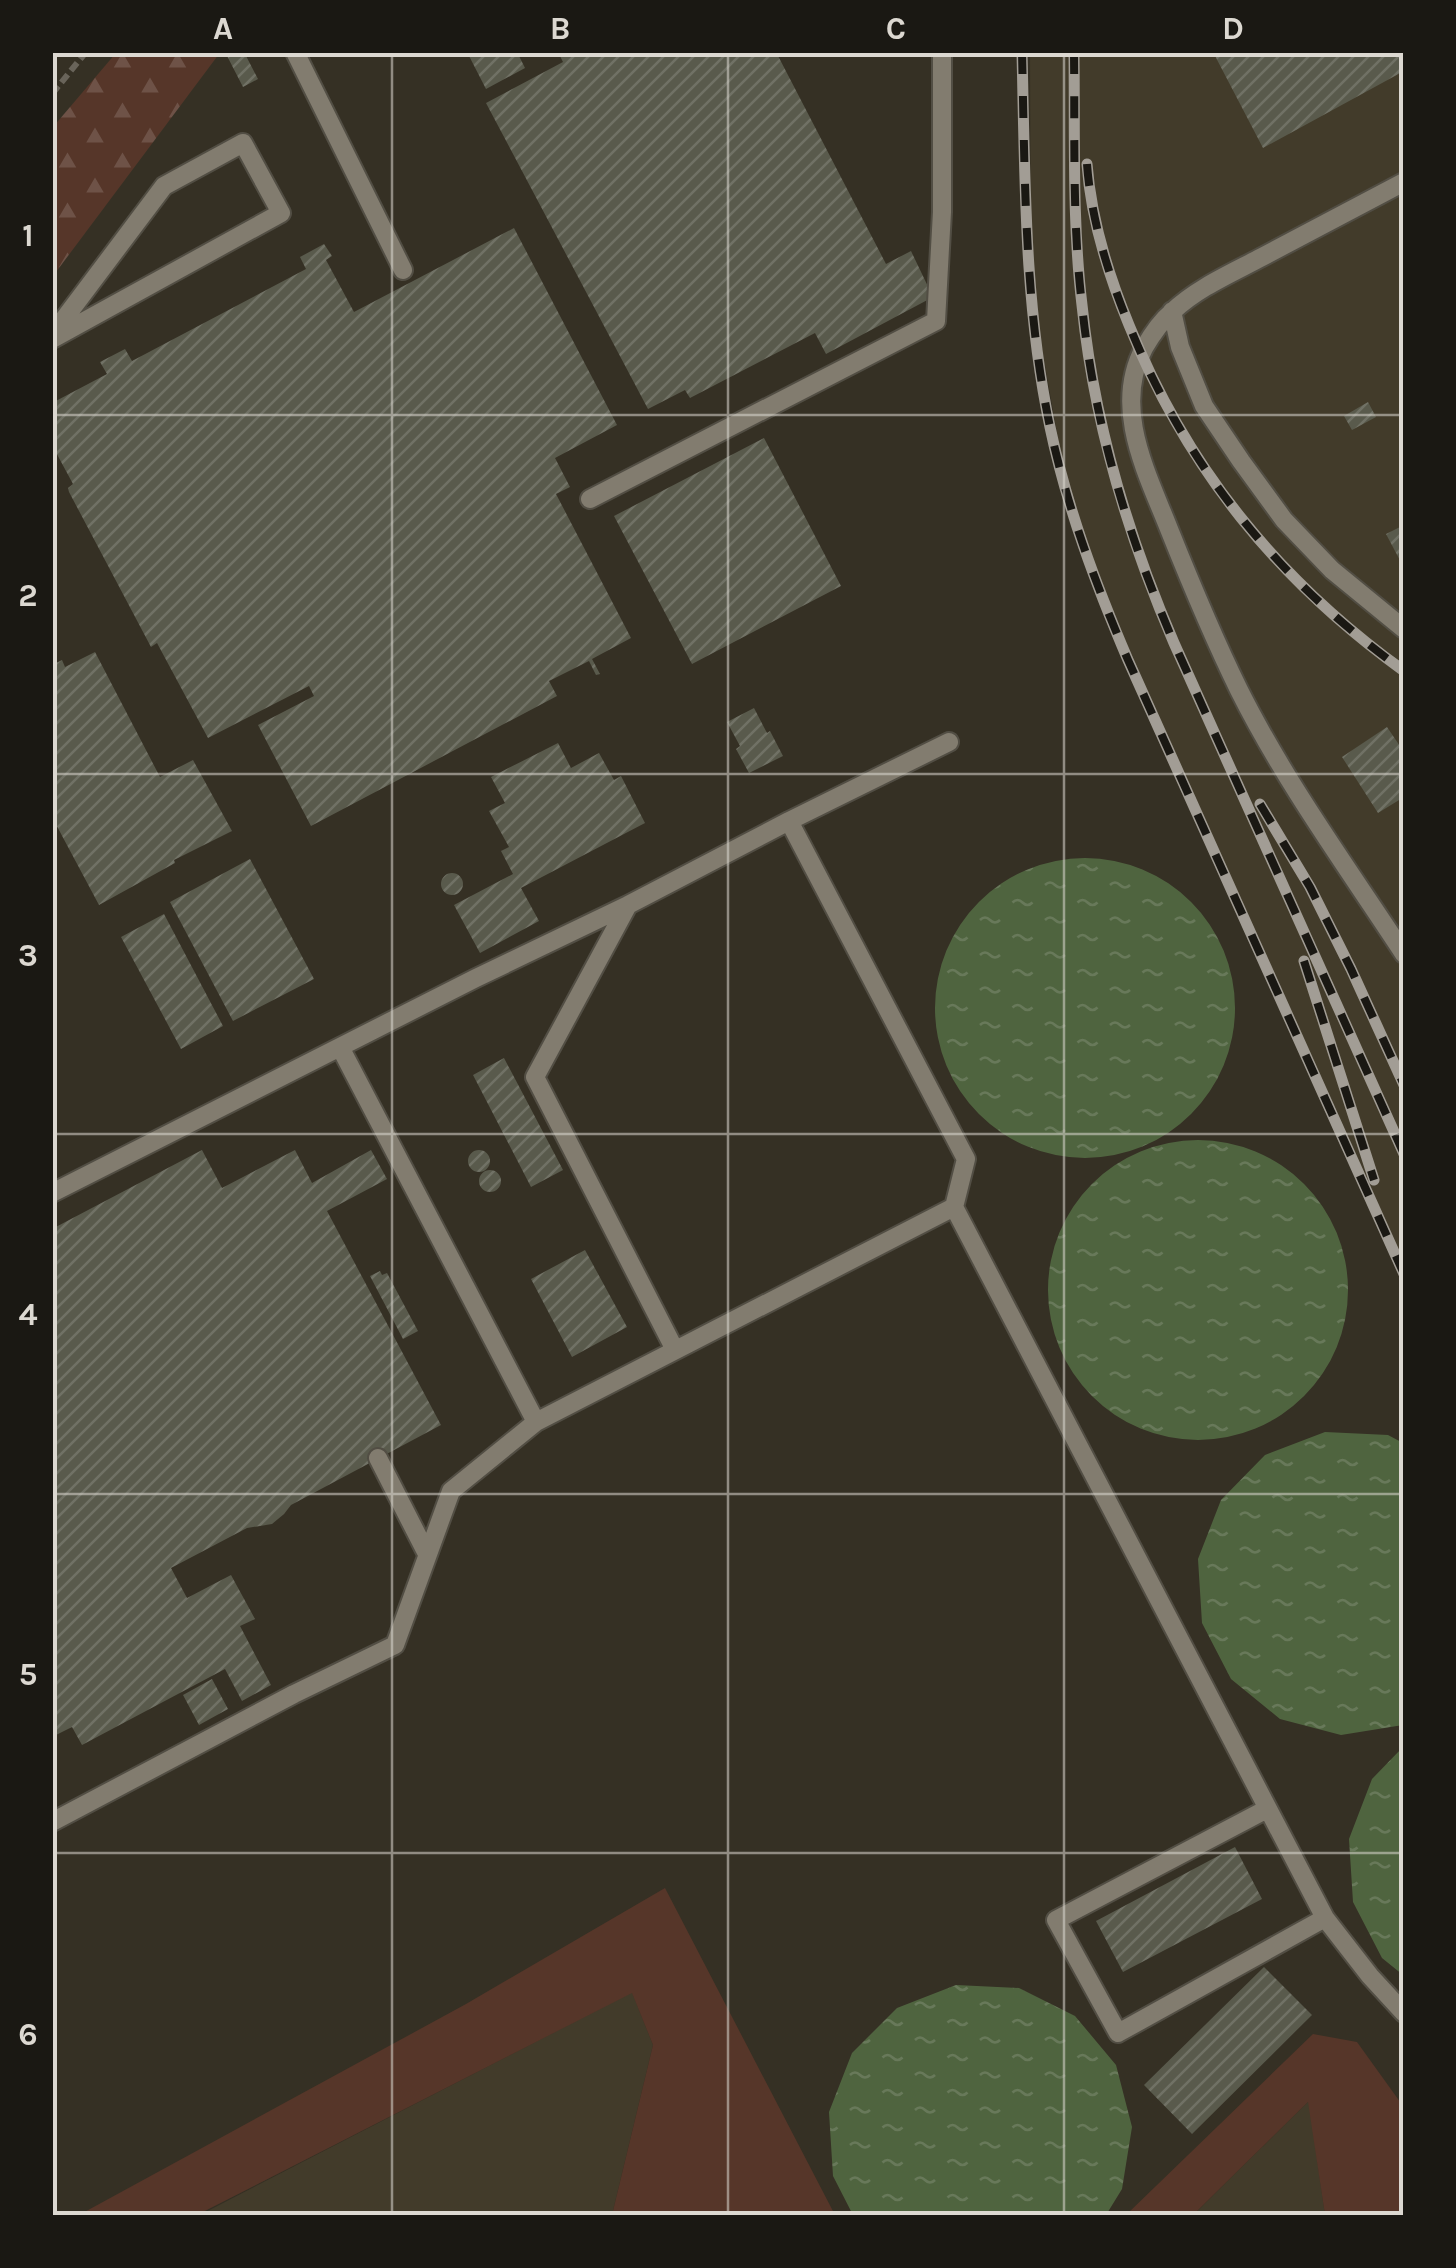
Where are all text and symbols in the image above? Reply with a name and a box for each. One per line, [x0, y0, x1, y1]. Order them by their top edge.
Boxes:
text: A [213, 10, 233, 47]
text: B [550, 10, 570, 47]
text: C [886, 10, 906, 47]
text: D [1222, 10, 1244, 47]
text: 1 [22, 217, 34, 254]
text: 2 [18, 577, 38, 614]
text: 3 [18, 937, 38, 974]
text: 4 [18, 1296, 38, 1333]
text: 5 [19, 1656, 37, 1693]
text: 6 [18, 2016, 38, 2053]

